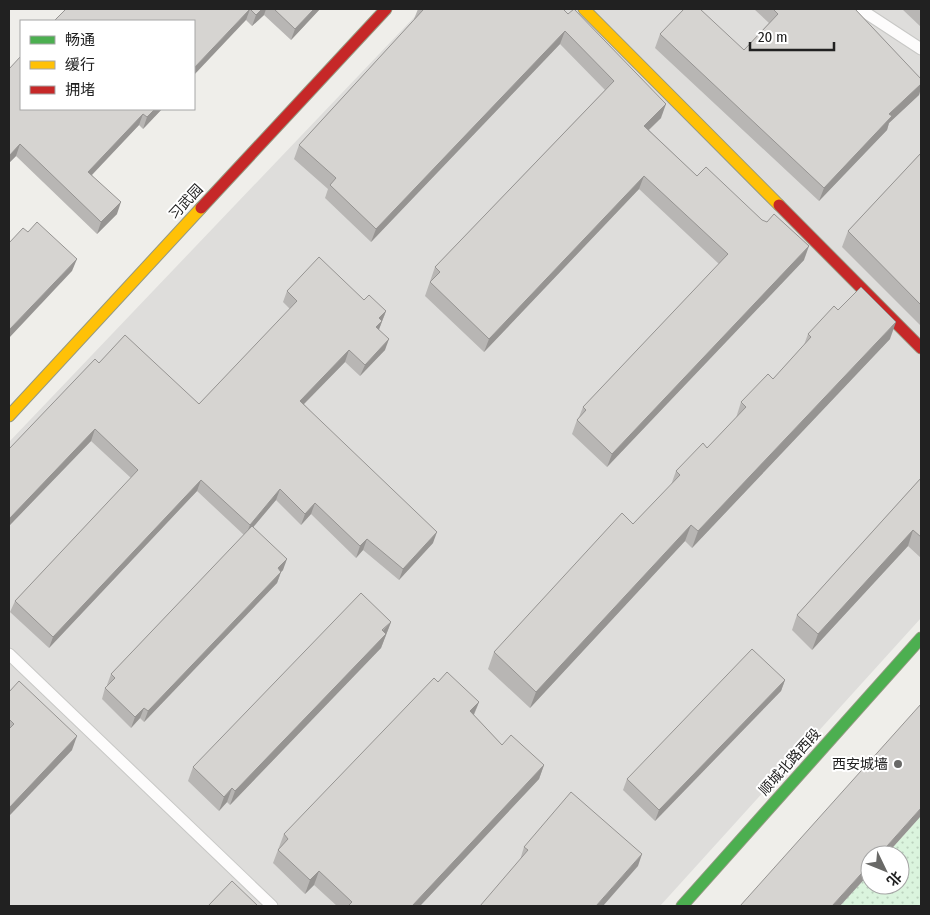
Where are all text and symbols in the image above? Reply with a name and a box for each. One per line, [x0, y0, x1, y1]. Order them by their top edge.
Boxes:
legend [20, 20, 195, 110]
scale bar [750, 20, 834, 52]
text: 20 m [758, 28, 788, 46]
text: 畅通 [65, 31, 95, 49]
text: 缓行 [65, 56, 95, 74]
text: 拥堵 [65, 81, 95, 99]
street label: 习武园 [165, 181, 207, 223]
street label: 顺城北路西段 [756, 725, 824, 799]
place label: 西安城墙 [832, 756, 888, 773]
marker: 西安城墙 [892, 758, 904, 770]
north arrow [860, 845, 910, 895]
text: 北 [883, 868, 905, 889]

